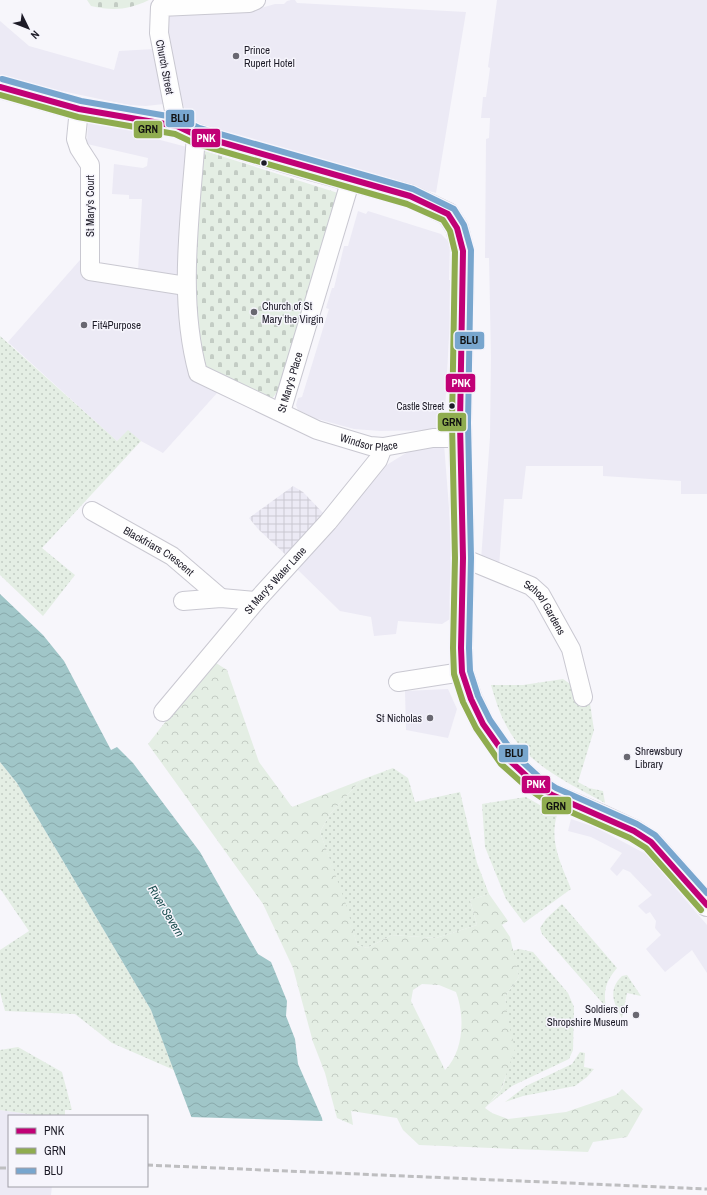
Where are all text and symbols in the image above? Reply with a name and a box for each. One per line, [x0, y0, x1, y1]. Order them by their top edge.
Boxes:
north arrow [8, 8, 48, 48]
text: N [28, 28, 43, 42]
street label: Church Street [153, 38, 177, 96]
place label: Prince Rupert Hotel [244, 43, 295, 70]
marker: Prince Rupert Hotel [231, 51, 241, 61]
line badge: BLU [165, 109, 195, 128]
text: BLU [171, 111, 189, 125]
line badge: GRN [133, 120, 163, 139]
text: GRN [138, 122, 158, 136]
line badge: PNK [191, 128, 221, 148]
text: PNK [196, 131, 216, 145]
unlabelled marker [259, 158, 269, 168]
street label: St Mary's Court [83, 175, 97, 237]
place label: Church of St Mary the Virgin [262, 299, 324, 326]
marker: Church of St Mary the Virgin [249, 307, 259, 317]
place label: Fit4Purpose [92, 318, 141, 332]
marker: Fit4Purpose [79, 320, 89, 330]
line badge: BLU [454, 331, 485, 350]
text: BLU [460, 333, 478, 347]
street label: St Mary's Place [274, 350, 306, 414]
line badge: PNK [445, 373, 476, 393]
text: PNK [451, 376, 471, 390]
place label: Castle Street [397, 400, 445, 413]
marker: Castle Street [447, 401, 457, 411]
line badge: GRN [437, 412, 467, 432]
text: GRN [442, 415, 462, 429]
street label: Windsor Place [338, 430, 399, 454]
street label: Blackfriars Crescent [121, 523, 197, 579]
street label: St Mary's Water Lane [241, 544, 309, 617]
street label: School Gardens [522, 577, 569, 638]
place label: St Nicholas [376, 711, 422, 725]
marker: St Nicholas [425, 713, 435, 723]
line badge: BLU [498, 744, 529, 763]
place label: Shrewsbury Library [635, 744, 683, 771]
text: BLU [505, 746, 523, 760]
marker: Shrewsbury Library [622, 752, 632, 762]
line badge: PNK [521, 775, 551, 794]
text: PNK [526, 777, 546, 791]
line badge: GRN [541, 796, 572, 815]
text: GRN [546, 799, 566, 813]
water label: River Severn [144, 882, 188, 940]
place label: Soldiers of Shropshire Museum [547, 1002, 628, 1029]
marker: Soldiers of Shropshire Museum [631, 1010, 641, 1020]
legend [8, 1115, 148, 1187]
text: PNK [44, 1123, 65, 1139]
text: GRN [44, 1143, 66, 1159]
text: BLU [44, 1163, 63, 1179]

